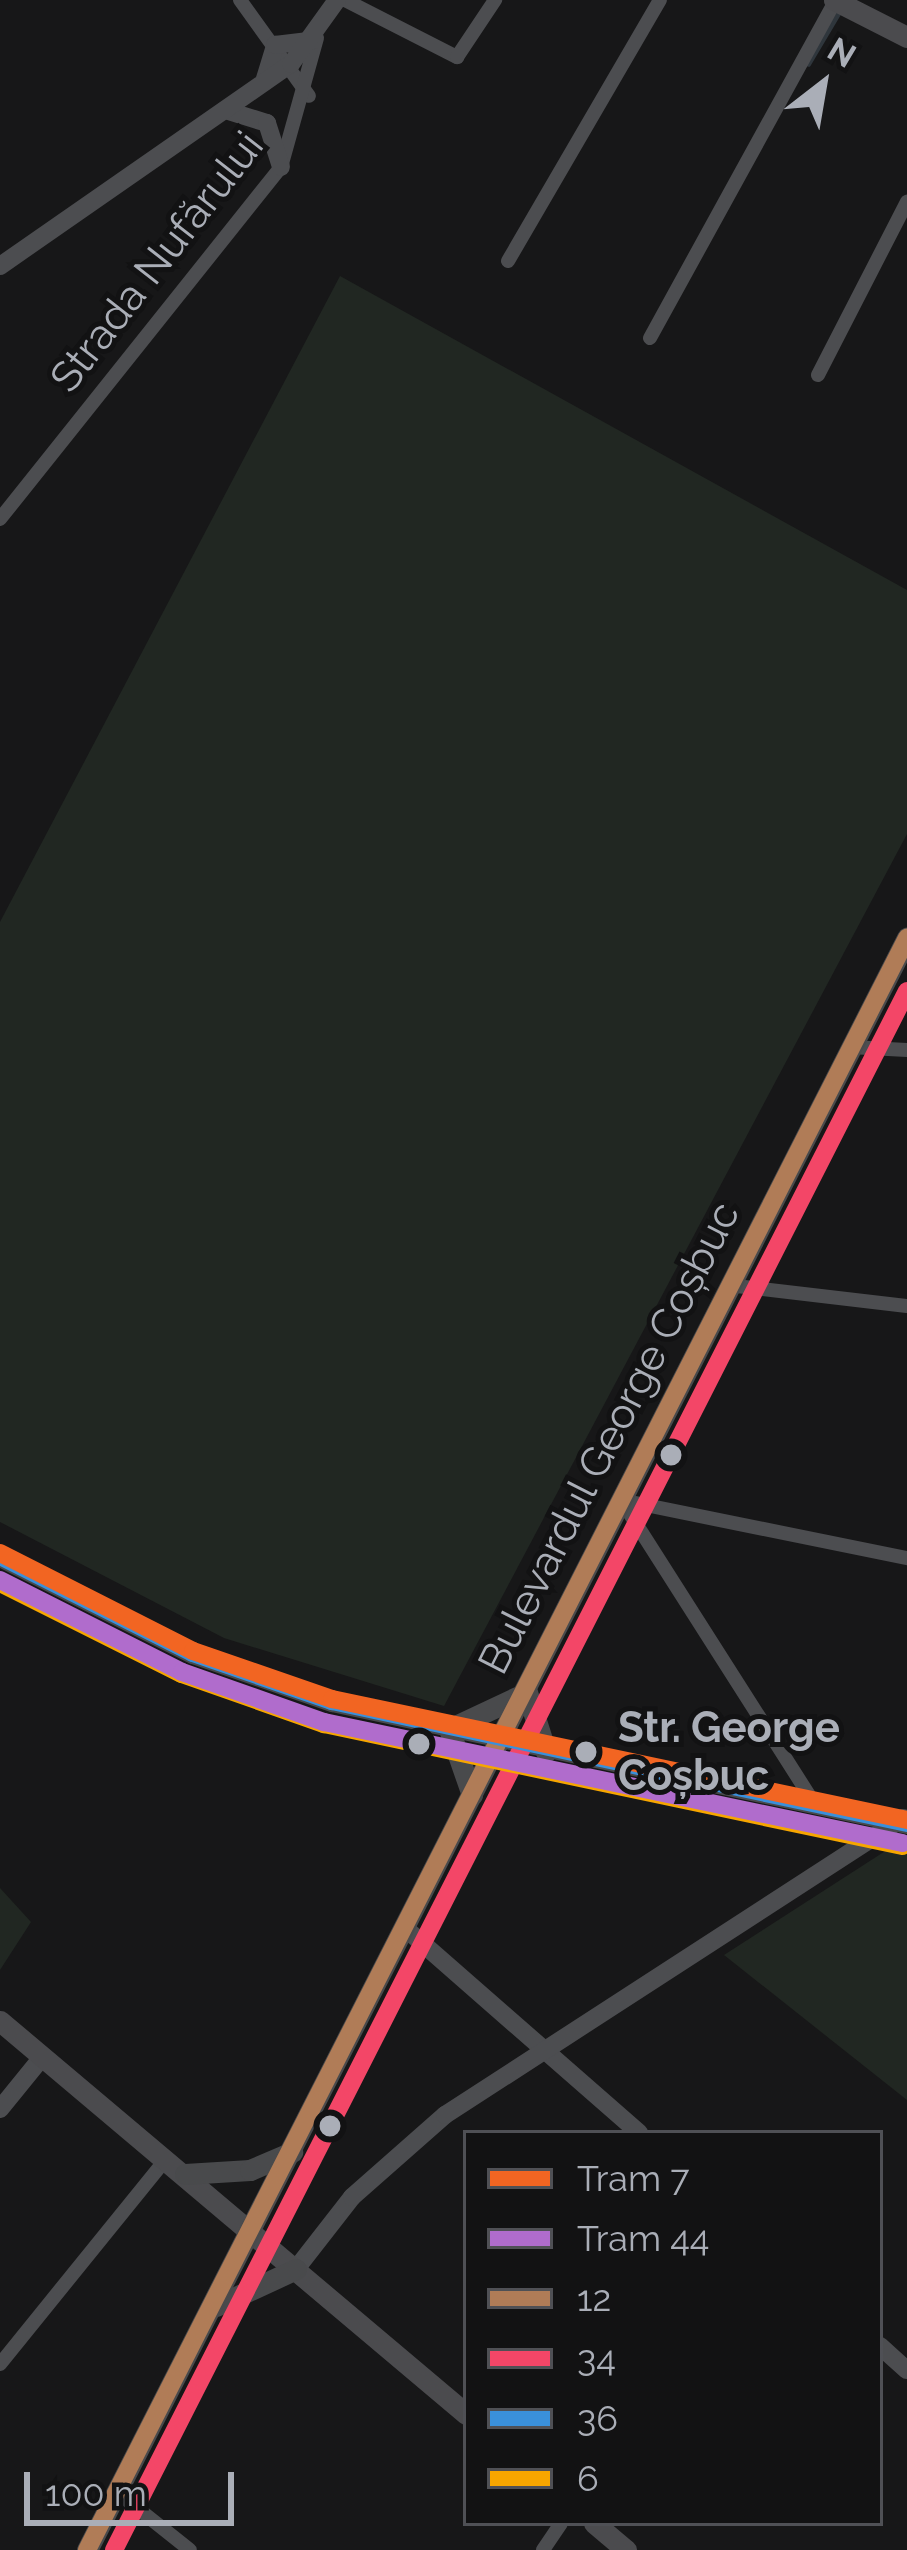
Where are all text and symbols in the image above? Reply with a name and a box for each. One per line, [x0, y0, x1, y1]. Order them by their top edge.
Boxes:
north arrow [763, 24, 883, 144]
text: N [821, 30, 863, 76]
street label: Strada Nufărului [40, 122, 274, 402]
street label: Bulevardul George Coșbuc [468, 1193, 750, 1683]
unlabelled marker [660, 1444, 682, 1466]
place label: Str. George Coșbuc [618, 1703, 840, 1802]
marker: Str. George Coșbuc [565, 1731, 607, 1773]
unlabelled marker [408, 1733, 430, 1755]
unlabelled marker [319, 2115, 341, 2137]
legend [463, 2130, 883, 2526]
text: Tram 7 [577, 2157, 689, 2199]
text: Tram 44 [577, 2217, 710, 2259]
text: 12 [577, 2277, 611, 2319]
text: 34 [577, 2337, 616, 2379]
text: 36 [577, 2397, 618, 2439]
scale bar [30, 2448, 240, 2522]
text: 6 [577, 2457, 599, 2499]
text: 100 m [45, 2472, 147, 2514]

